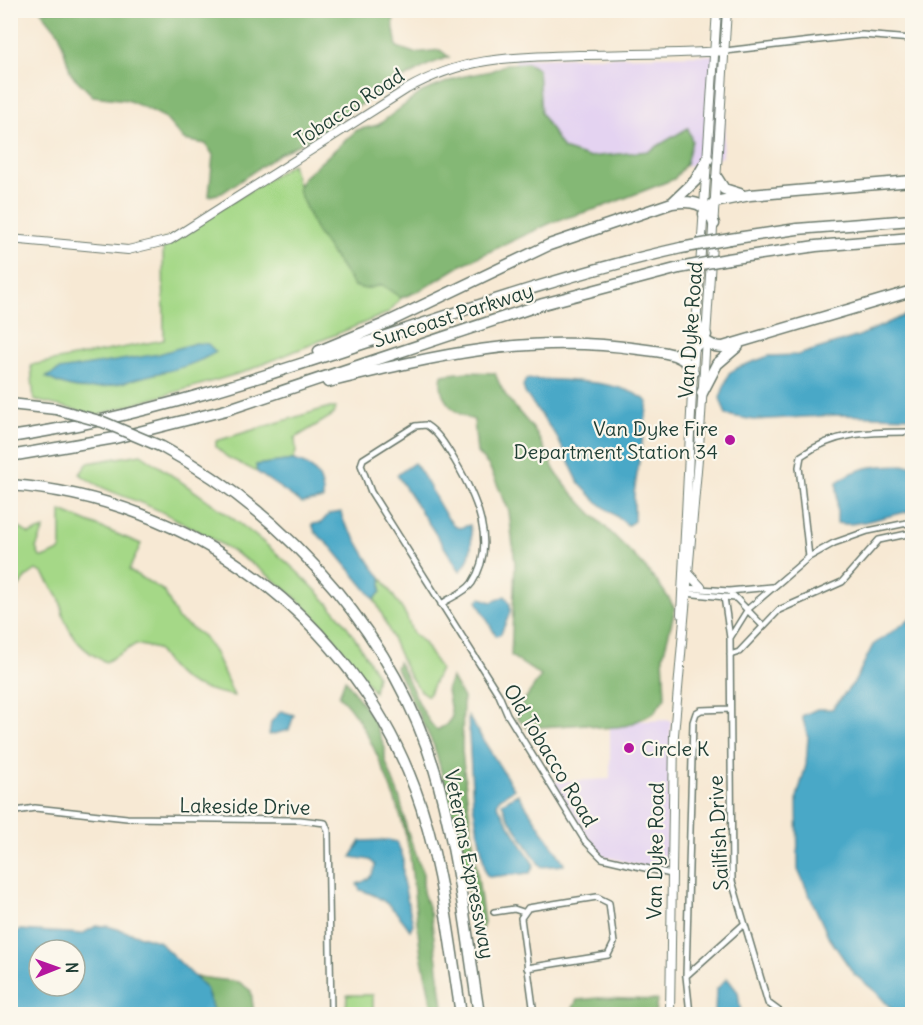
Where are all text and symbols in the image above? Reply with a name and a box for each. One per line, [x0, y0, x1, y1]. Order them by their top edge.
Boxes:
street label: Tobacco Road [289, 62, 409, 152]
street label: Van Dyke Road [673, 260, 707, 399]
street label: Suncoast Parkway [370, 277, 536, 353]
place label: Van Dyke Fire Department Station 34 [513, 416, 718, 464]
marker: Van Dyke Fire Department Station 34 [723, 433, 737, 447]
street label: Old Tobacco Road [499, 679, 604, 831]
place label: Circle K [641, 736, 710, 761]
marker: Circle K [622, 741, 636, 755]
street label: Veterans Expressway [439, 767, 501, 961]
street label: Sailfish Drive [703, 775, 733, 891]
street label: Van Dyke Road [641, 782, 669, 920]
street label: Lakeside Drive [179, 792, 311, 820]
north arrow [27, 938, 87, 998]
text: N [62, 962, 82, 973]

